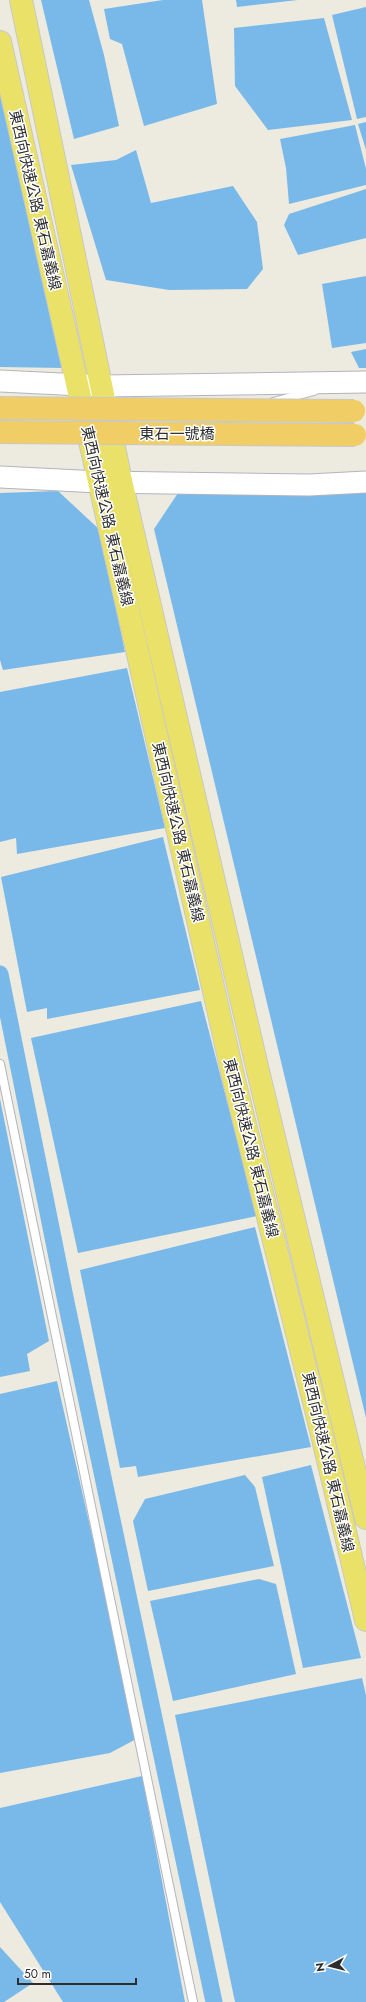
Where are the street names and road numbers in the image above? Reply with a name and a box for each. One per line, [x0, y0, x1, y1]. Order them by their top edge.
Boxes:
street label: 東西向快速公路 東石嘉義線 [4, 108, 66, 292]
street label: 東石一號橋 [139, 423, 215, 445]
street label: 東西向快速公路 東石嘉義線 [76, 424, 138, 608]
street label: 東西向快速公路 東石嘉義線 [147, 740, 209, 924]
street label: 東西向快速公路 東石嘉義線 [218, 1056, 284, 1240]
street label: 東西向快速公路 東石嘉義線 [297, 1370, 359, 1554]

